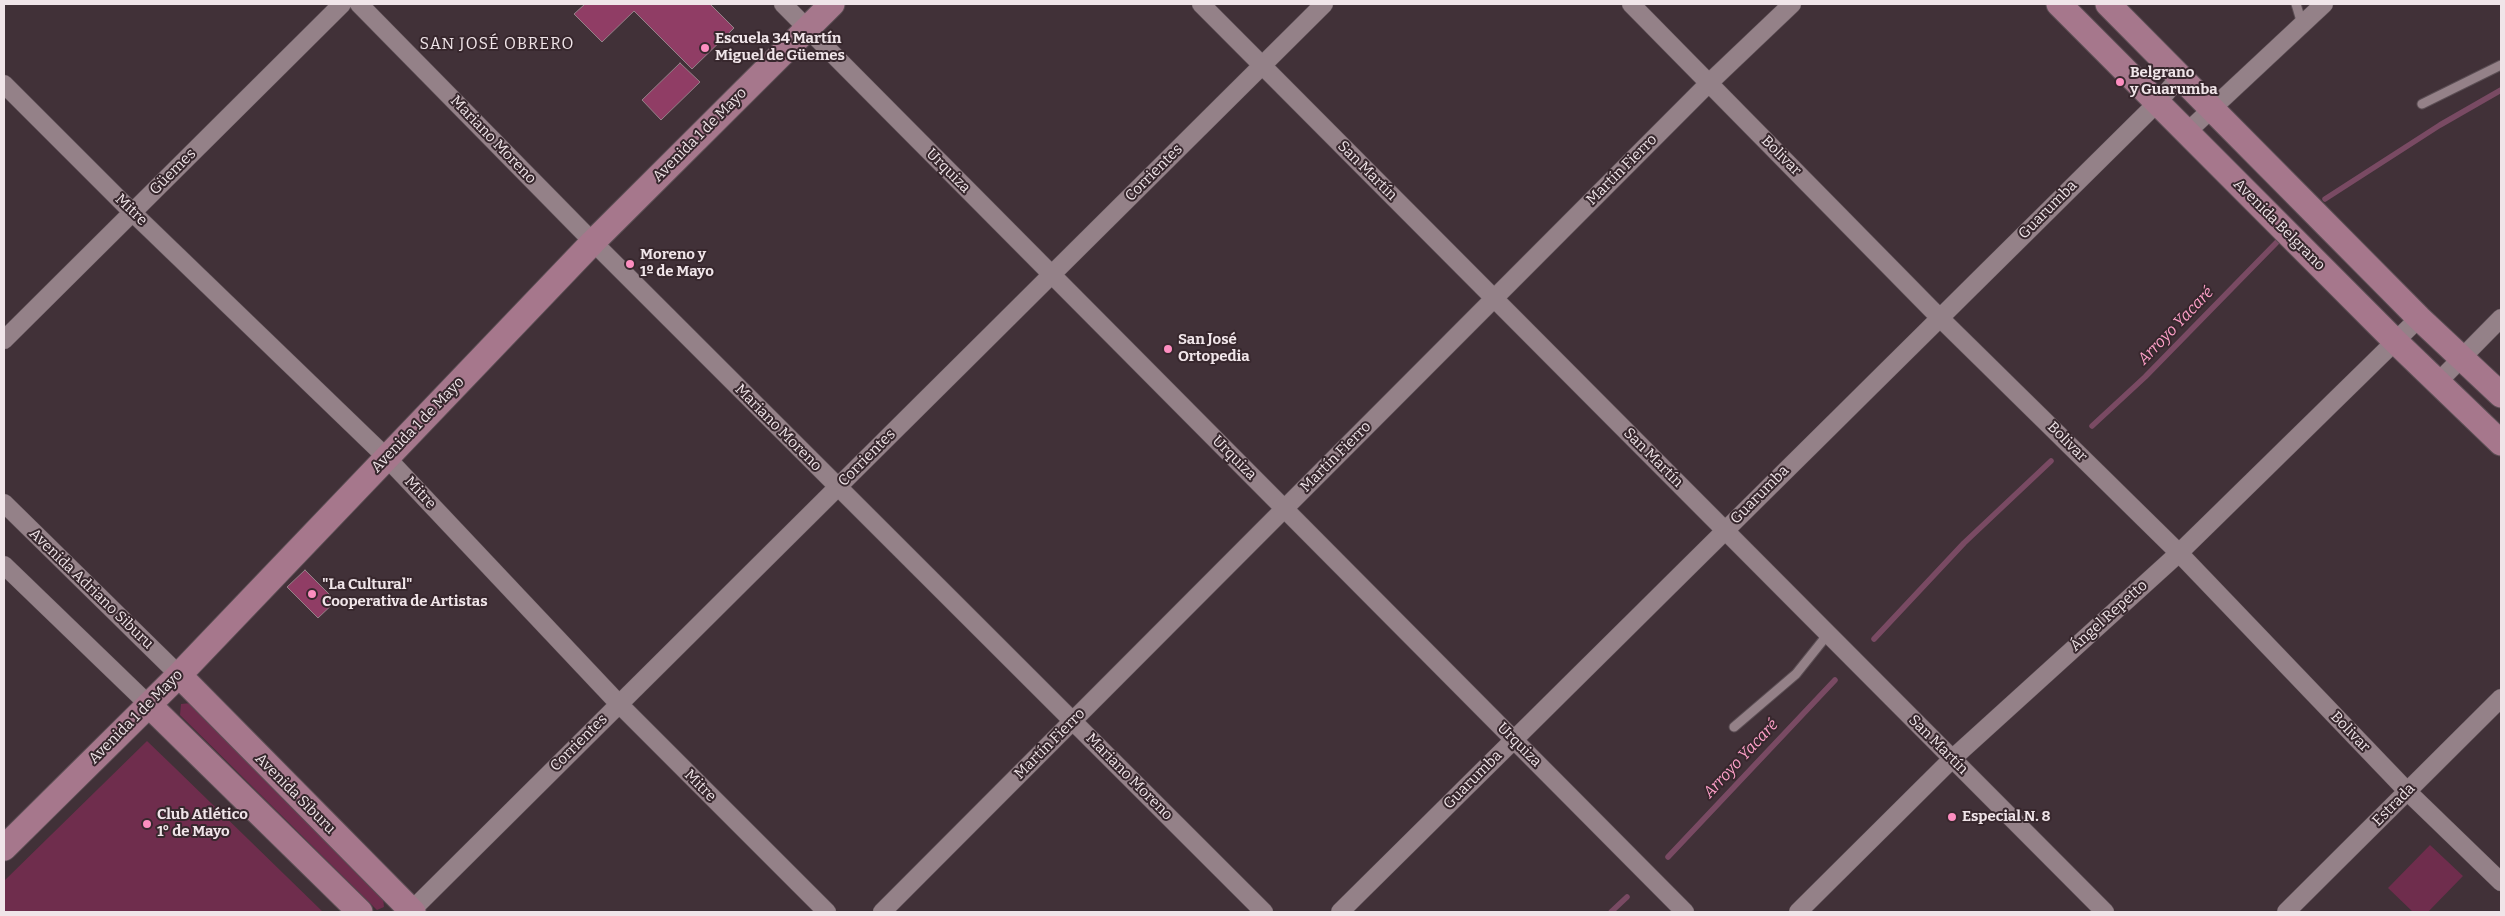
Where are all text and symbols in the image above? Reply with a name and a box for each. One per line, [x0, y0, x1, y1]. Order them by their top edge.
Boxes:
place label: Escuela 34 Martín Miguel de Güemes [715, 30, 845, 65]
district label: SAN JOSÉ OBRERO [418, 35, 576, 55]
marker: Escuela 34 Martín Miguel de Güemes [699, 42, 711, 54]
place label: Belgrano y Guarumba [2130, 64, 2218, 99]
marker: Belgrano y Guarumba [2114, 76, 2126, 88]
street label: Avenida 1 de Mayo [649, 84, 751, 186]
street label: Mariano Moreno [446, 92, 540, 188]
street label: Martín Fierro [1583, 131, 1661, 209]
street label: Bolivar [1757, 132, 1805, 180]
street label: San Martín [1334, 138, 1400, 204]
street label: Corrientes [1122, 141, 1186, 205]
street label: Güemes [146, 145, 200, 199]
street label: Urquiza [922, 145, 974, 197]
street label: Avenida Belgrano [2229, 175, 2329, 275]
street label: Guarumba [2015, 177, 2081, 243]
street label: Mitre [111, 190, 151, 230]
place label: Moreno y 1º de Mayo [640, 246, 714, 281]
marker: Moreno y 1º de Mayo [624, 258, 636, 270]
water label: Arroyo Yacaré [2134, 283, 2218, 369]
place label: San José Ortopedia [1178, 331, 1250, 366]
marker: San José Ortopedia [1162, 343, 1174, 355]
street label: Avenida 1 de Mayo [368, 373, 468, 477]
street label: Mariano Moreno [731, 381, 825, 475]
street label: Martín Fierro [1297, 418, 1375, 496]
street label: Bolivar [2043, 418, 2091, 466]
street label: San Martín [1620, 425, 1686, 491]
street label: Corrientes [835, 426, 899, 490]
street label: Urquiza [1208, 432, 1260, 484]
street label: Guarumba [1727, 462, 1793, 528]
street label: Mitre [401, 473, 439, 513]
street label: Avenida Adriano Siburu [25, 525, 157, 653]
place label: "La Cultural" Cooperativa de Artistas [322, 576, 488, 611]
street label: Ángel Repetto [2067, 577, 2151, 655]
marker: "La Cultural" Cooperativa de Artistas [306, 588, 318, 600]
street label: Avenida 1 de Mayo [85, 666, 187, 768]
street label: Martín Fierro [1011, 705, 1089, 783]
street label: Bolivar [2326, 708, 2374, 756]
street label: Corrientes [547, 711, 611, 775]
street label: San Martín [1905, 712, 1971, 778]
water label: Arroyo Yacaré [1700, 716, 1782, 802]
street label: Urquiza [1493, 719, 1545, 771]
street label: Mariano Moreno [1082, 730, 1176, 824]
street label: Guarumba [1440, 747, 1506, 813]
street label: Avenida Siburu [251, 750, 339, 838]
street label: Mitre [680, 766, 720, 806]
street label: Estrada [2369, 780, 2419, 830]
place label: Club Atlético 1° de Mayo [157, 806, 248, 841]
place label: Especial N. 8 [1962, 808, 2050, 826]
marker: Especial N. 8 [1946, 811, 1958, 823]
marker: Club Atlético 1° de Mayo [141, 818, 153, 830]

